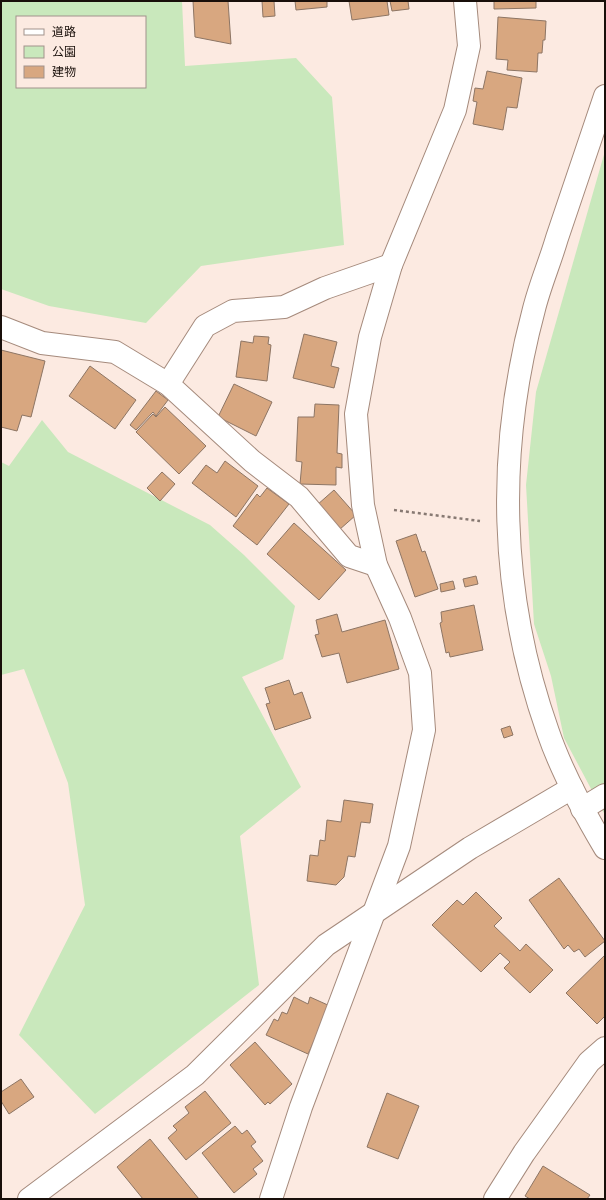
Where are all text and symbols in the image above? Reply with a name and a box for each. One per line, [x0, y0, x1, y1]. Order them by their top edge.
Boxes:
legend [16, 16, 146, 88]
text: 道路 [52, 24, 76, 39]
text: 公園 [52, 44, 76, 59]
text: 建物 [52, 64, 76, 79]

